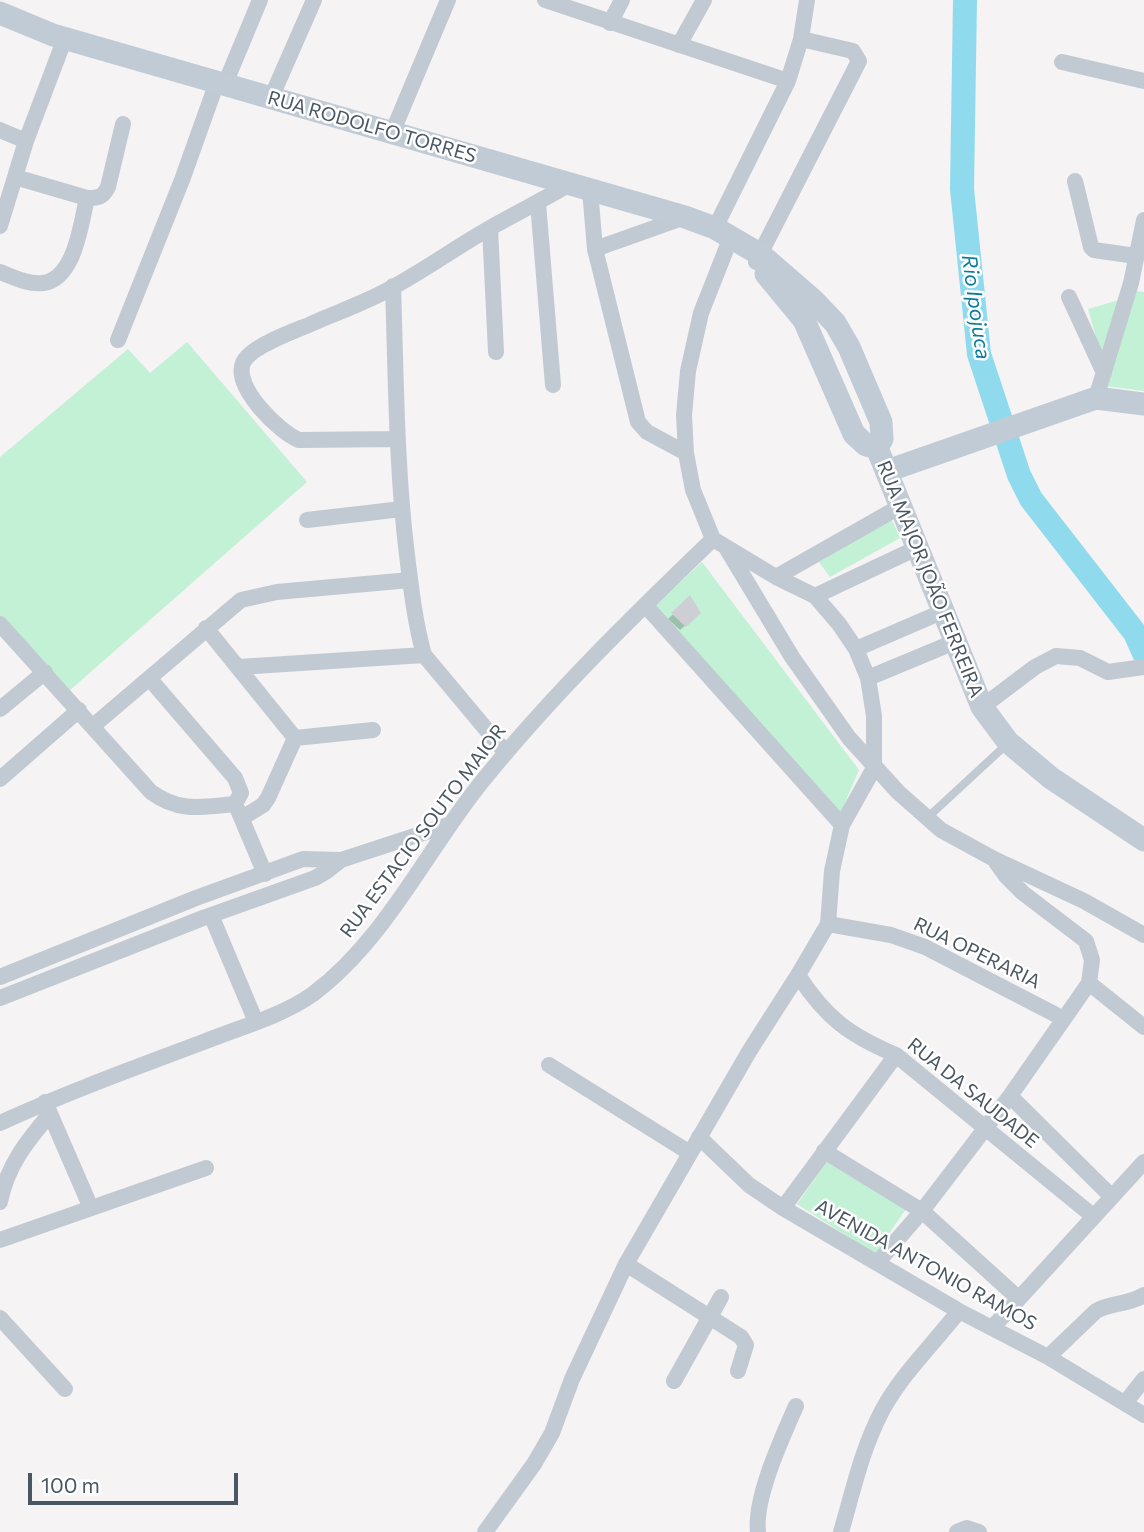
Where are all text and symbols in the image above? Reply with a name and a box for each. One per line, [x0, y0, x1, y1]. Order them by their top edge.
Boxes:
street label: RUA RODOLFO TORRES [265, 86, 479, 168]
water label: Rio Ipojuca [956, 253, 996, 361]
street label: RUA MAJOR JOÃO FERREIRA [872, 457, 988, 701]
street label: RUA ESTACIO SOUTO MAIOR [335, 720, 511, 942]
street label: RUA OPERARIA [910, 912, 1044, 994]
street label: RUA DA SAUDADE [903, 1033, 1043, 1153]
street label: AVENIDA ANTONIO RAMOS [811, 1195, 1041, 1335]
scale bar [32, 1458, 242, 1502]
text: 100 m [41, 1472, 100, 1497]

